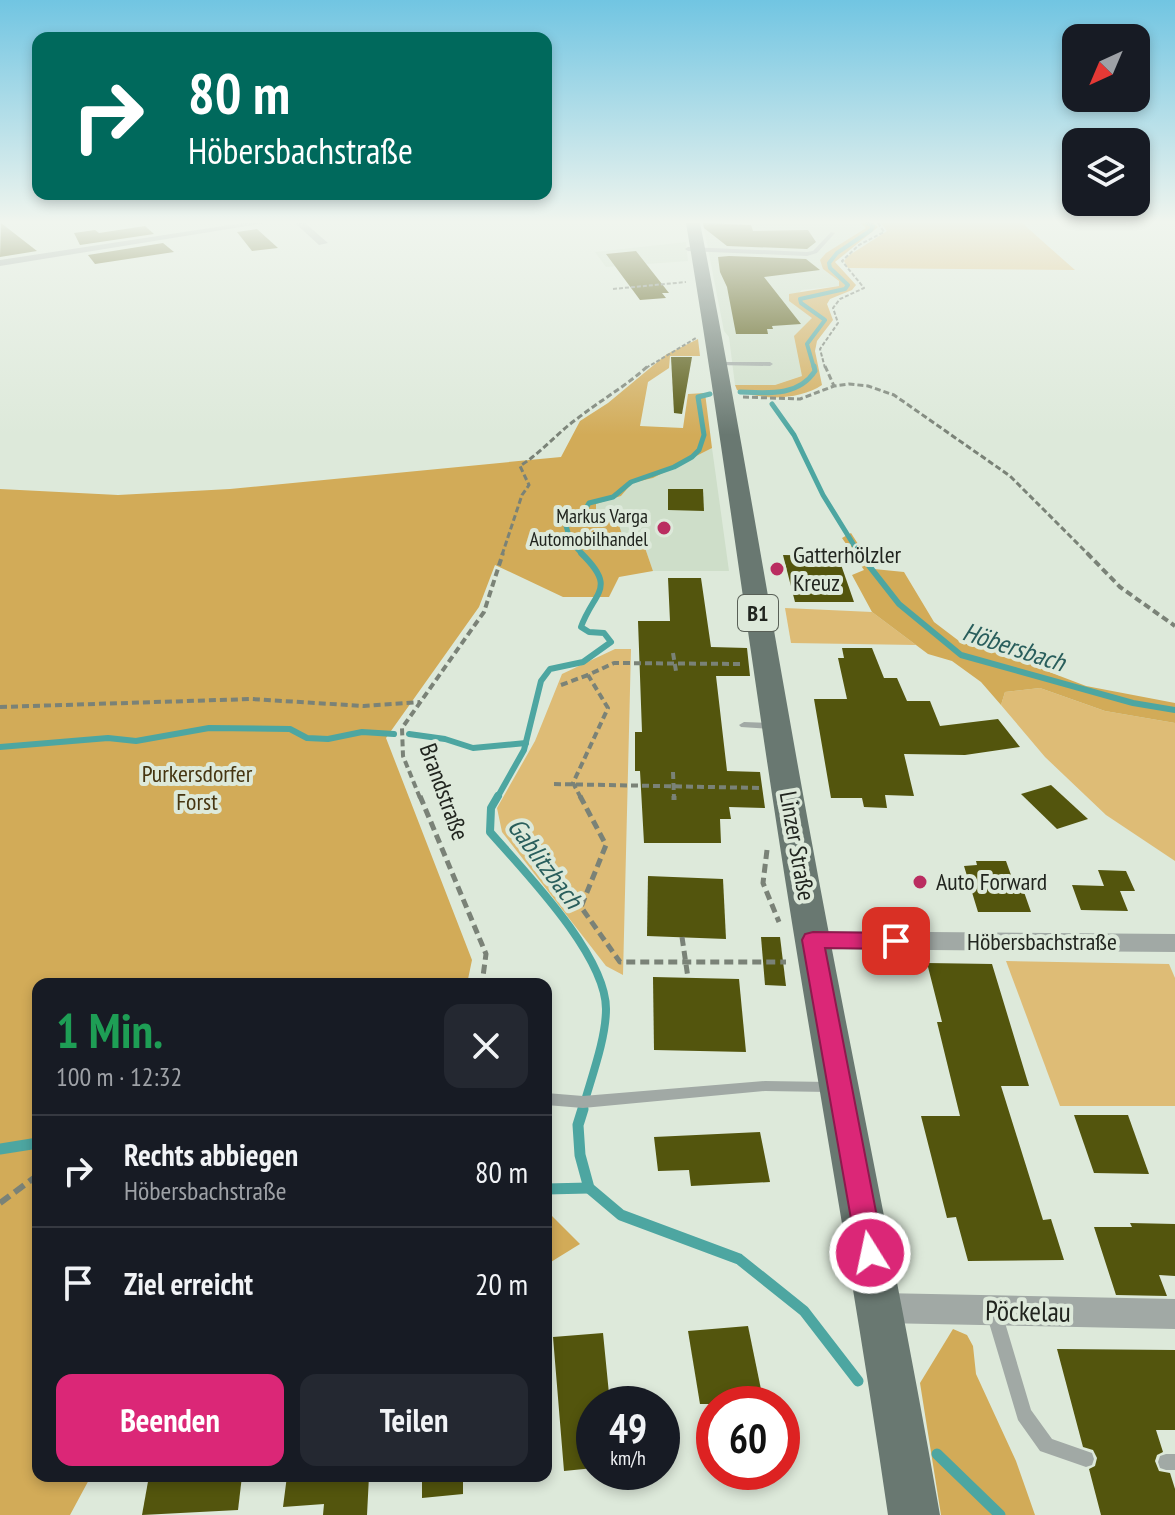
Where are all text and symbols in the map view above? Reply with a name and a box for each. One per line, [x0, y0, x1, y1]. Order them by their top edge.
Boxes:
north arrow [1062, 24, 1150, 112]
map controls [1062, 24, 1150, 216]
text: 80 m [188, 57, 290, 129]
icon: right [56, 64, 160, 168]
text: Höbersbachstraße [188, 127, 413, 174]
button: layers [1062, 128, 1150, 216]
place label: Markus Varga Automobilhandel [529, 503, 648, 552]
marker: Markus Varga Automobilhandel [655, 519, 673, 537]
place label: Gatterhölzler Kreuz [793, 539, 902, 598]
marker: Gatterhölzler Kreuz [768, 560, 786, 578]
road number: B1 [738, 595, 778, 631]
water label: Höbersbach [959, 615, 1071, 679]
street label: Brandstraße [413, 739, 476, 845]
park label: Purkersdorfer Forst [142, 758, 253, 817]
street label: Linzer Straße [773, 789, 822, 903]
water label: Gablitzbach [501, 811, 591, 916]
place label: Auto Forward [936, 866, 1047, 897]
marker: Auto Forward [911, 873, 929, 891]
pin [862, 907, 930, 975]
icon: arrive [874, 919, 918, 963]
street label: Höbersbachstraße [967, 926, 1117, 957]
text: 1 Min. [56, 999, 163, 1061]
button: close [444, 1004, 528, 1088]
text: 100 m · 12:32 [56, 1060, 182, 1093]
text: Rechts abbiegen [124, 1135, 298, 1174]
icon: right [56, 1149, 100, 1193]
text: 80 m [475, 1152, 528, 1191]
text: Höbersbachstraße [124, 1174, 286, 1207]
position arrow [828, 1211, 912, 1295]
icon: arrive [56, 1261, 100, 1305]
text: Ziel erreicht [124, 1264, 253, 1303]
text: 20 m [475, 1264, 528, 1303]
street label: Pöckelau [985, 1291, 1071, 1330]
button: Beenden [56, 1374, 284, 1466]
button: Teilen [300, 1374, 528, 1466]
speed limit sign: 60 [696, 1386, 800, 1490]
text: 49 [609, 1402, 647, 1454]
text: km/h [610, 1445, 646, 1471]

